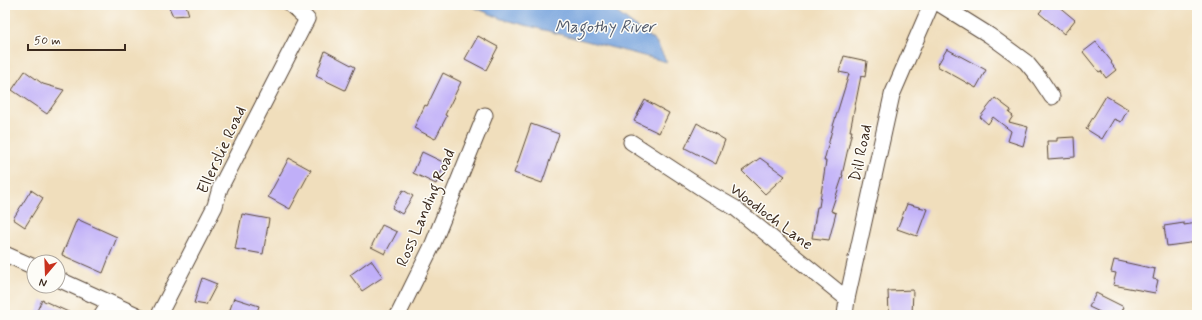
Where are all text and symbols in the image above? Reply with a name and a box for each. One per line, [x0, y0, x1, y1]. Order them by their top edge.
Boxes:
water label: Magothy River [555, 16, 657, 40]
scale bar [28, 26, 125, 52]
text: 50 m [34, 33, 61, 49]
street label: Ellerslie Road [193, 103, 251, 197]
street label: Dill Road [845, 122, 877, 184]
street label: Ross Landing Road [392, 146, 461, 270]
street label: Woodloch Lane [725, 179, 817, 255]
north arrow [26, 254, 66, 294]
text: N [37, 275, 49, 290]

